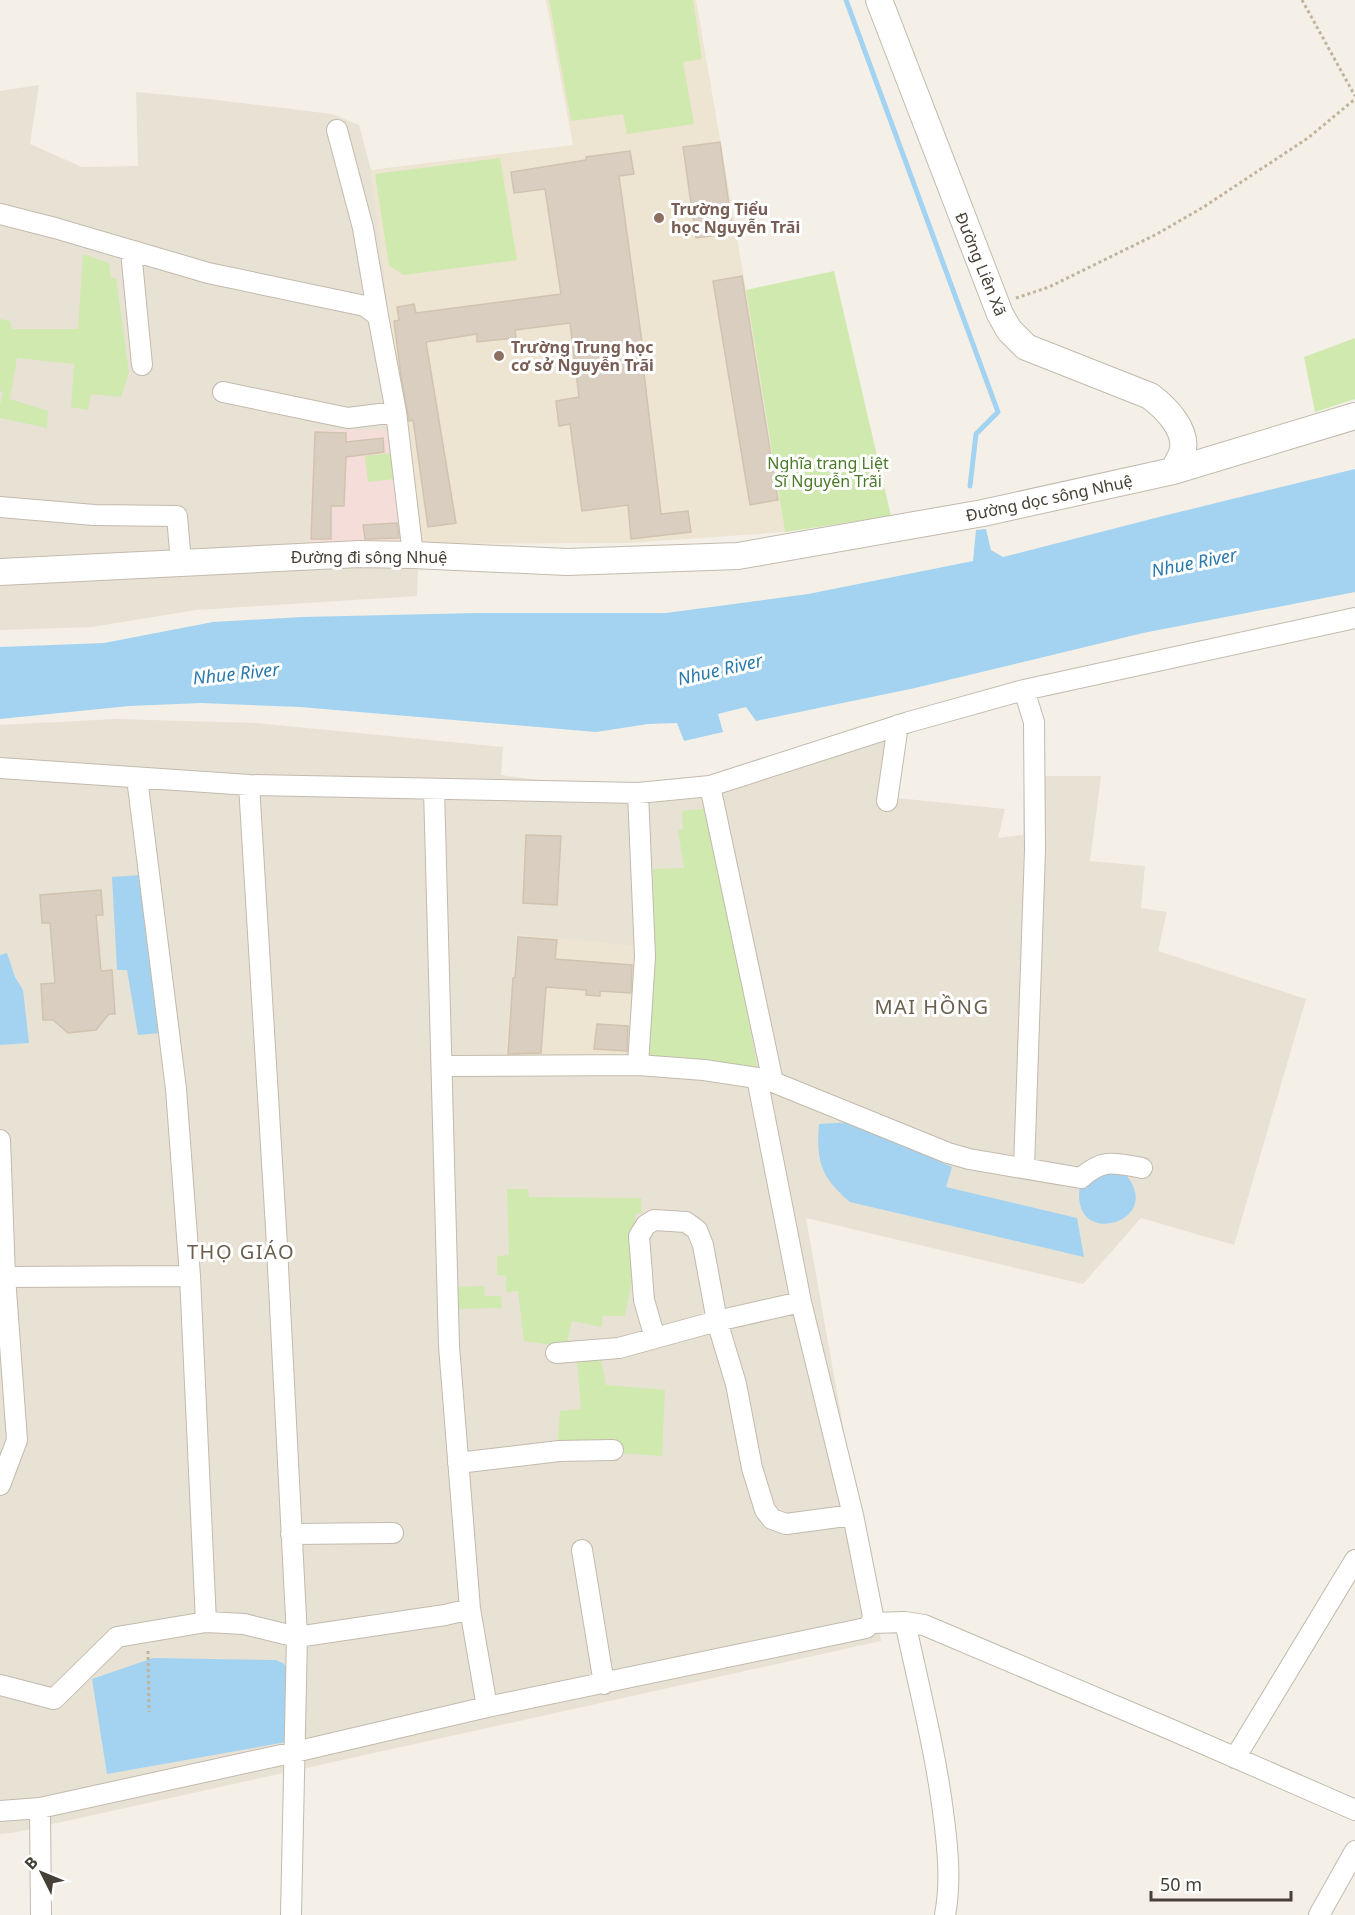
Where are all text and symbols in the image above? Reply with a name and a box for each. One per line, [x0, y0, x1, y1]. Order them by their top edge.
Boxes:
place label: Trường Tiểu học Nguyễn Trãi [671, 198, 800, 238]
street label: Đường Liên Xã [950, 209, 1012, 319]
marker: Trường Tiểu học Nguyễn Trãi [652, 211, 666, 225]
place label: Trường Trung học cơ sở Nguyễn Trãi [511, 336, 654, 376]
marker: Trường Trung học cơ sở Nguyễn Trãi [492, 349, 506, 363]
park label: Nghĩa trang Liệt Sĩ Nguyễn Trãi [767, 452, 889, 492]
street label: Đường dọc sông Nhuệ [964, 470, 1134, 526]
water label: Nhue River [1149, 542, 1240, 582]
street label: Đường đi sông Nhuệ [291, 546, 447, 568]
water label: Nhue River [675, 647, 766, 690]
water label: Nhue River [192, 656, 281, 689]
district label: MAI HỒNG [874, 993, 990, 1020]
district label: THỌ GIÁO [187, 1238, 295, 1265]
north arrow [12, 1843, 72, 1903]
text: B [19, 1851, 43, 1874]
scale bar [1151, 1864, 1290, 1902]
text: 50 m [1160, 1872, 1202, 1896]

